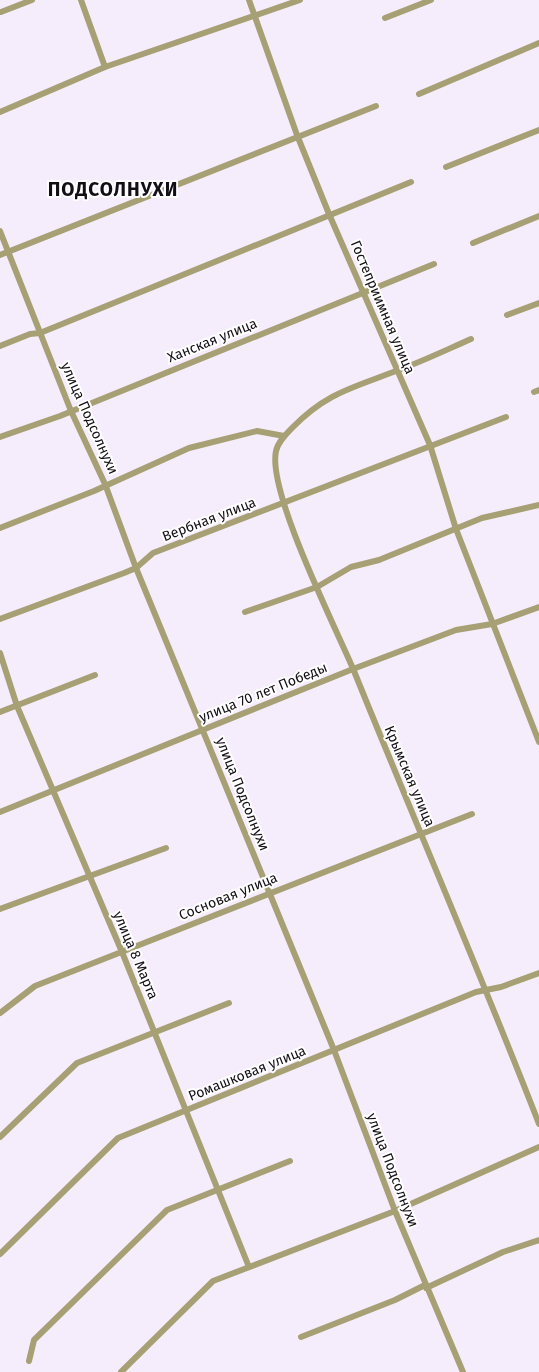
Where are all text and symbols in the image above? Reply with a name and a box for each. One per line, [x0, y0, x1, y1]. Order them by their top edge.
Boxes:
district label: ПОДСОЛНУХИ [48, 178, 178, 201]
street label: Гостеприимная улица [347, 238, 418, 376]
street label: Ханская улица [165, 315, 259, 366]
street label: улица Подсолнухи [57, 360, 122, 477]
street label: Вербная улица [160, 494, 258, 545]
street label: улица 70 лет Победы [197, 659, 330, 726]
street label: Крымская улица [381, 723, 438, 829]
street label: улица Подсолнухи [212, 735, 273, 853]
street label: Сосновая улица [176, 869, 280, 924]
street label: улица 8 Марта [109, 909, 162, 1002]
street label: Ромашковая улица [186, 1042, 308, 1105]
street label: улица Подсолнухи [363, 1111, 422, 1230]

